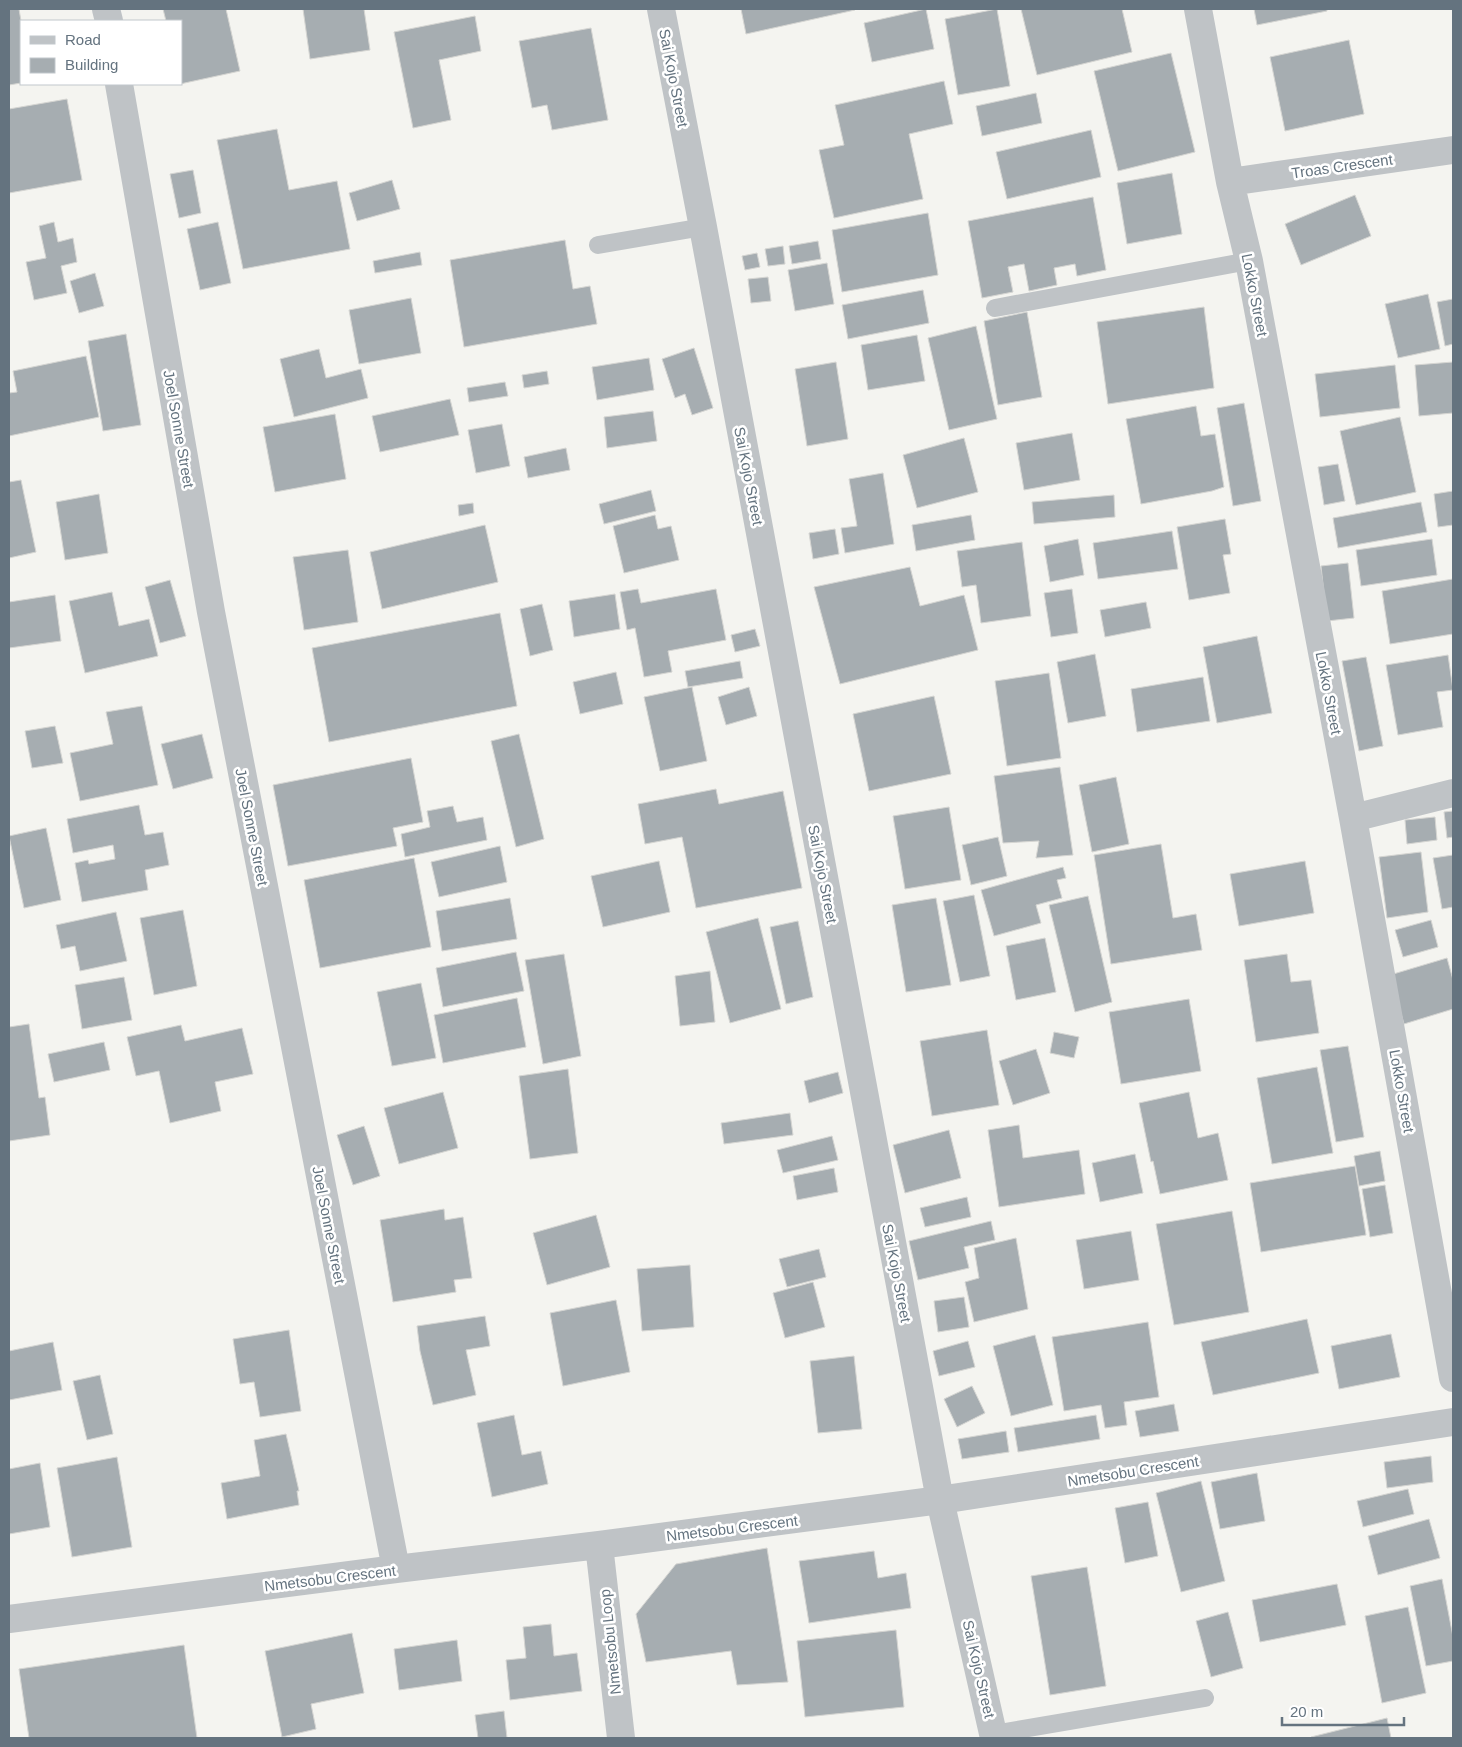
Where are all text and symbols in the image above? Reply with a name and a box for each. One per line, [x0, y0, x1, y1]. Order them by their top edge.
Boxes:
legend [20, 20, 182, 85]
street label: Sai Kojo Street [656, 27, 692, 130]
text: Road [65, 31, 101, 48]
text: Building [65, 56, 118, 73]
street label: Troas Crescent [1290, 150, 1394, 182]
street label: Lokko Street [1239, 252, 1272, 339]
street label: Joel Sonne Street [160, 369, 198, 490]
street label: Sai Kojo Street [731, 425, 767, 528]
street label: Lokko Street [1313, 650, 1346, 737]
street label: Joel Sonne Street [232, 767, 272, 888]
street label: Sai Kojo Street [805, 823, 841, 926]
street label: Lokko Street [1386, 1048, 1418, 1135]
street label: Joel Sonne Street [309, 1165, 349, 1286]
street label: Sai Kojo Street [879, 1222, 915, 1325]
street label: Nmetsobu Crescent [1066, 1452, 1201, 1490]
street label: Nmetsobu Crescent [665, 1511, 800, 1545]
street label: Nmetsobu Crescent [263, 1561, 398, 1595]
street label: Nmetsobu Loop [596, 1588, 624, 1696]
street label: Sai Kojo Street [959, 1618, 999, 1720]
scale bar [1282, 1694, 1404, 1726]
text: 20 m [1290, 1703, 1323, 1720]

